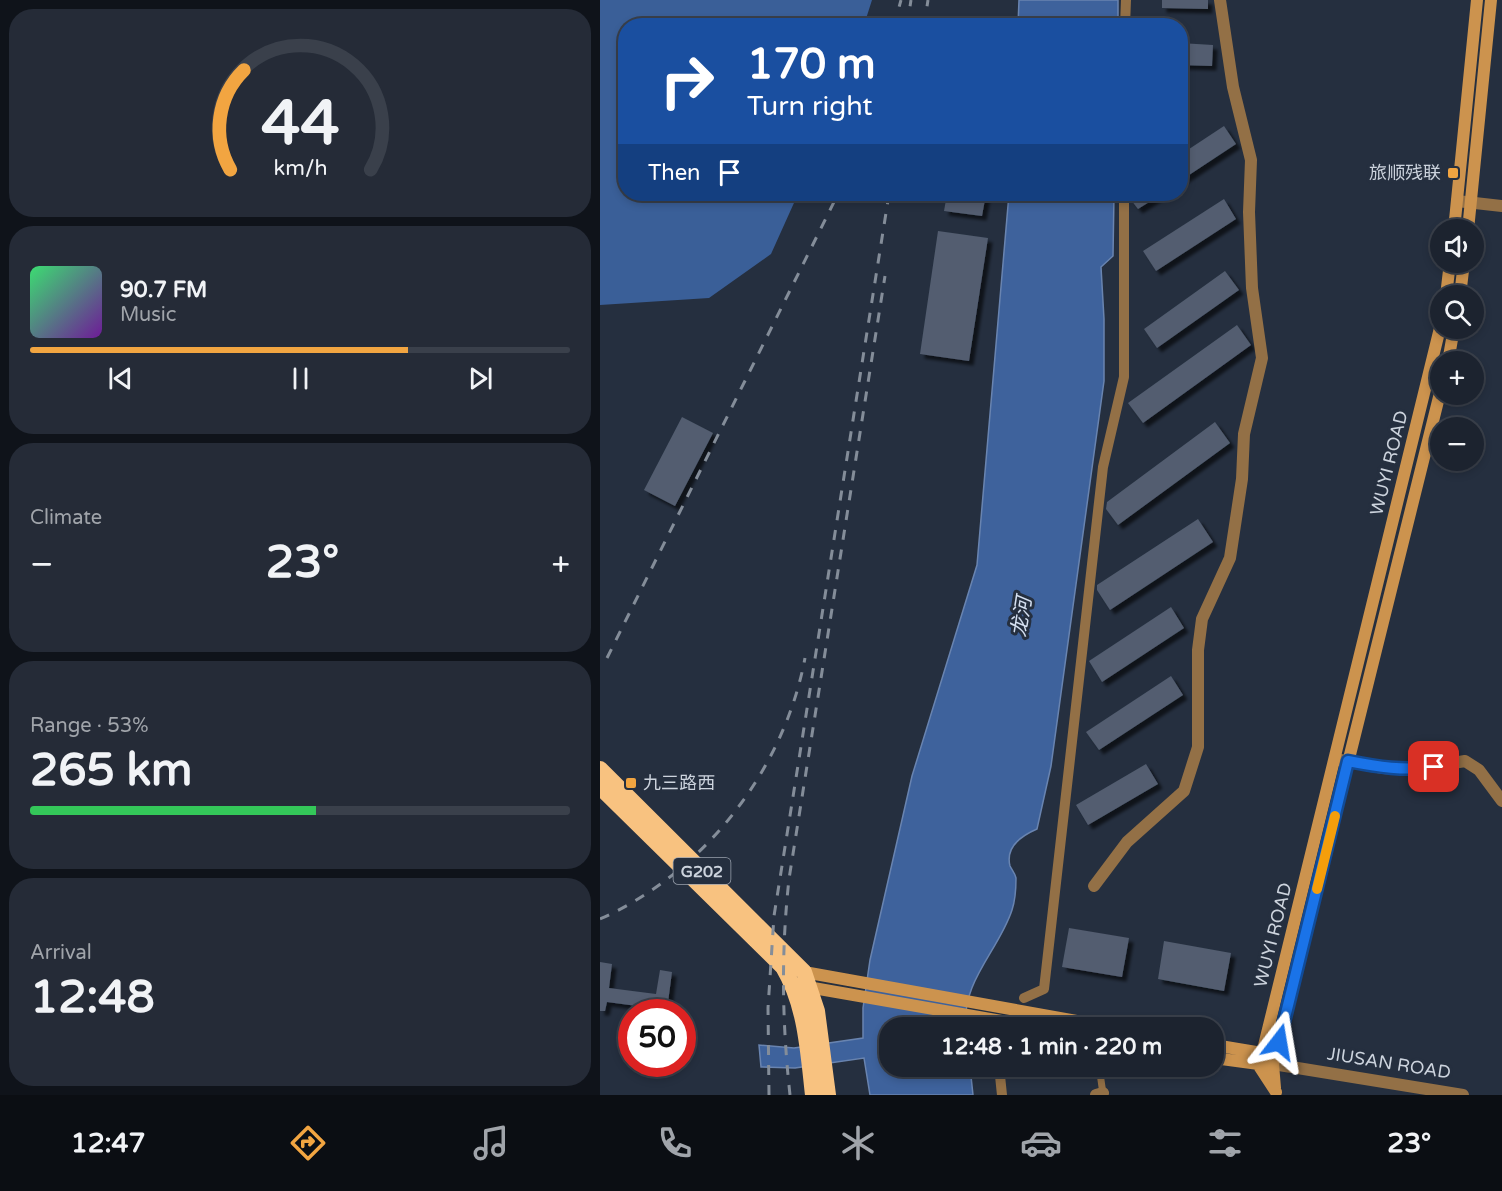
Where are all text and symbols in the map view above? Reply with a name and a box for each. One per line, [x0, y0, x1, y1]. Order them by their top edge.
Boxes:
text: 170 m [747, 39, 876, 90]
icon: right [648, 42, 726, 120]
text: 44 [261, 87, 339, 162]
text: Turn right [747, 90, 873, 123]
text: km/h [273, 155, 327, 181]
icon: arrive [713, 156, 746, 189]
text: Then [648, 160, 701, 186]
place label: 旅顺残联 [1369, 162, 1441, 184]
marker: 旅顺残联 [1446, 166, 1460, 180]
map controls [1430, 219, 1484, 471]
button: sound [1430, 219, 1484, 273]
text: 90.7 FM [120, 277, 207, 303]
button: search [1430, 285, 1484, 339]
text: Music [120, 303, 176, 327]
button: + [1430, 351, 1484, 405]
icon: previous [104, 362, 137, 395]
icon: pause [284, 362, 317, 395]
icon: next [464, 362, 497, 395]
street label: WUYI ROAD [1365, 408, 1413, 518]
button: − [1430, 417, 1484, 471]
text: Climate [30, 506, 102, 530]
text: 23° [266, 536, 339, 590]
text: − [30, 545, 54, 584]
text: + [551, 545, 570, 584]
water label: 龙河 [1007, 592, 1038, 639]
text: Range · 53% [30, 714, 149, 738]
pin [1408, 741, 1459, 792]
text: 265 km [30, 744, 192, 798]
icon: arrive [1417, 750, 1450, 783]
place label: 九三路西 [643, 772, 715, 794]
marker: 九三路西 [624, 776, 638, 790]
road number: G202 [674, 858, 730, 884]
street label: WUYI ROAD [1249, 880, 1297, 990]
text: Arrival [30, 941, 92, 965]
text: 12:48 [30, 971, 155, 1025]
speed limit sign: 50 [618, 999, 696, 1077]
position arrow [1247, 1010, 1311, 1074]
text: 12:48 · 1 min · 220 m [941, 1034, 1162, 1060]
street label: JIUSAN ROAD [1326, 1042, 1452, 1084]
icon: directions [287, 1122, 329, 1164]
icon: music [470, 1122, 512, 1164]
icon: phone [654, 1122, 696, 1164]
icon: climate [837, 1122, 879, 1164]
icon: car [1020, 1122, 1062, 1164]
icon: filters [1204, 1122, 1246, 1164]
text: 12:47 [71, 1127, 146, 1160]
text: 23° [1387, 1127, 1431, 1160]

